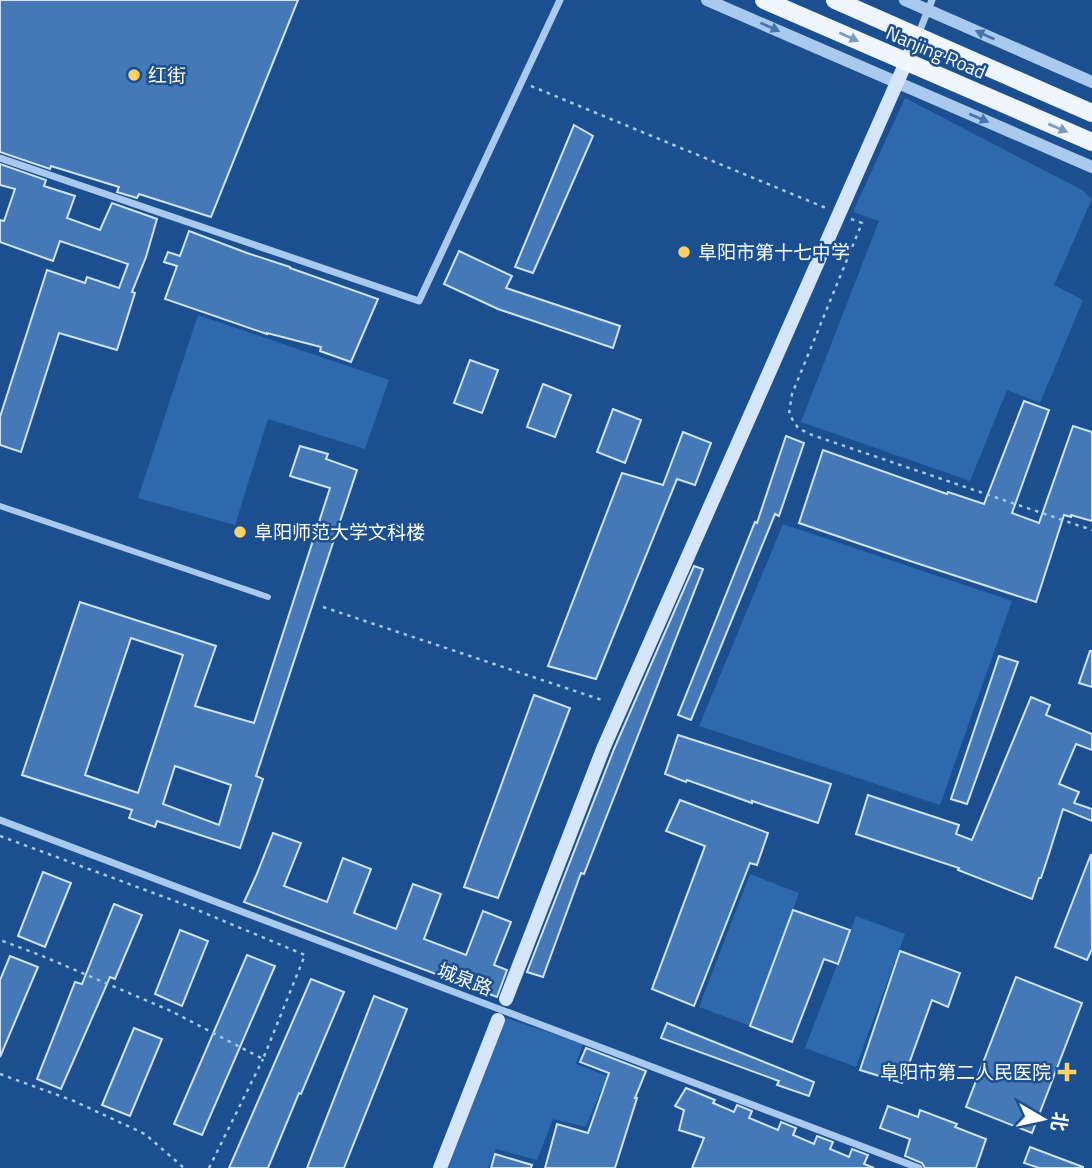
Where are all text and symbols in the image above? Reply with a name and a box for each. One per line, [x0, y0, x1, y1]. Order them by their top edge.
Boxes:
street label: Nanjing Road [882, 17, 991, 86]
one-way arrow [760, 22, 781, 33]
one-way arrow [974, 29, 995, 40]
one-way arrow [839, 31, 859, 43]
place label: 红街 [148, 60, 186, 89]
marker: 红街 [126, 67, 142, 83]
one-way arrow [968, 113, 989, 124]
one-way arrow [1048, 122, 1069, 133]
place label: 阜阳市第十七中学 [698, 237, 850, 266]
marker: 阜阳市第十七中学 [676, 244, 692, 260]
place label: 阜阳师范大学文科楼 [254, 517, 425, 546]
marker: 阜阳师范大学文科楼 [232, 524, 248, 540]
street label: 城泉路 [433, 955, 497, 1002]
place label: 阜阳市第二人民医院 [880, 1057, 1051, 1086]
marker: 阜阳市第二人民医院 [1057, 1062, 1077, 1082]
north arrow [1008, 1084, 1078, 1154]
text: 北 [1044, 1110, 1076, 1133]

